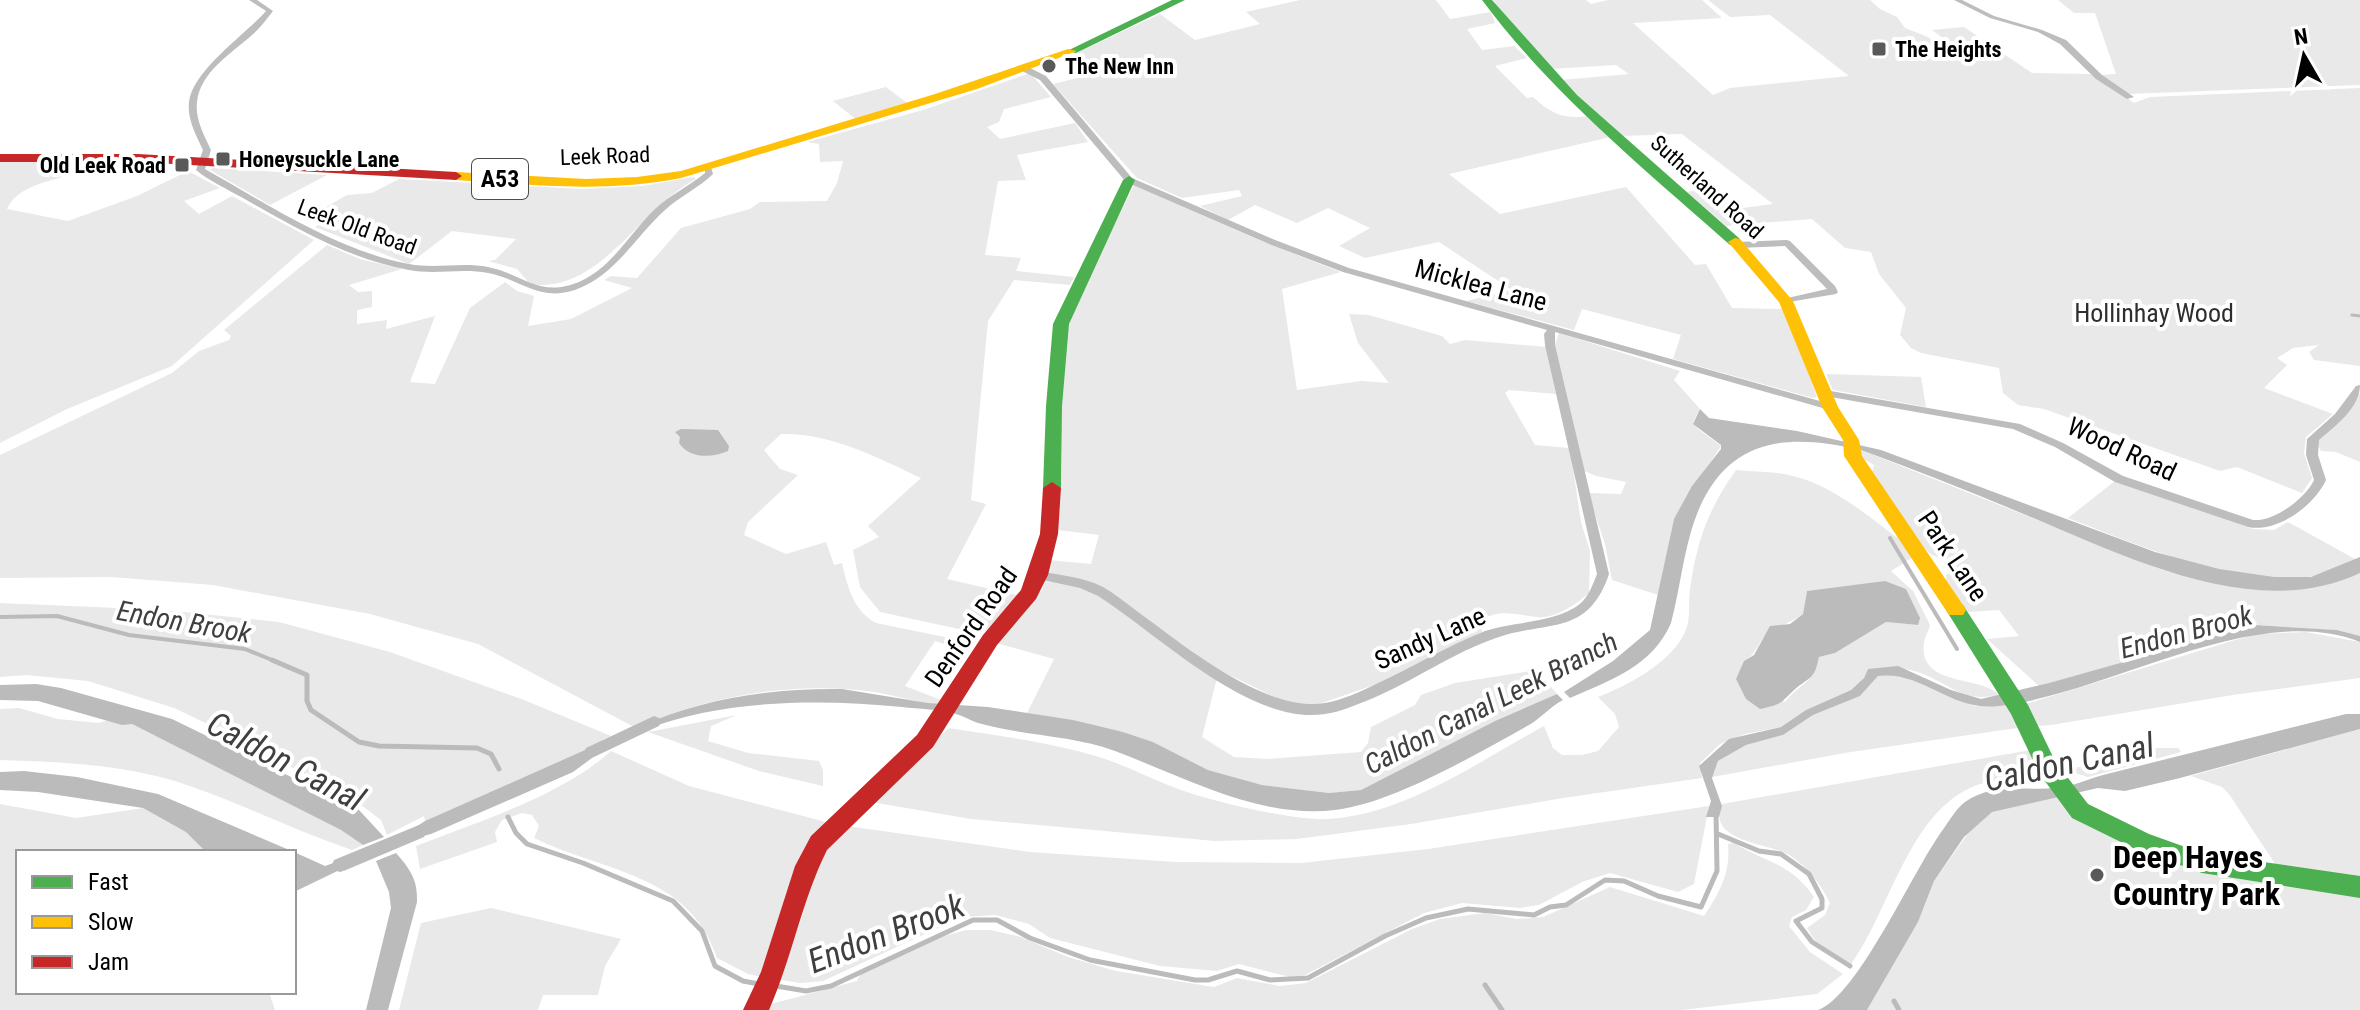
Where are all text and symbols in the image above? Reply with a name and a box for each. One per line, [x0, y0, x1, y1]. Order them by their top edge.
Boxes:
north arrow [2264, 16, 2344, 96]
text: N [2292, 23, 2310, 50]
place label: The Heights [1895, 37, 2002, 62]
marker: The Heights [1870, 40, 1888, 58]
place label: The New Inn [1065, 54, 1174, 79]
marker: The New Inn [1040, 57, 1058, 75]
street label: Sutherland Road [1646, 130, 1768, 244]
street label: Leek Road [559, 142, 651, 170]
place label: Honeysuckle Lane [239, 147, 399, 172]
marker: Honeysuckle Lane [214, 150, 232, 168]
place label: Old Leek Road [40, 153, 166, 178]
marker: Old Leek Road [173, 156, 191, 174]
road number: A53 [472, 159, 528, 199]
street label: Leek Old Road [294, 194, 420, 260]
street label: Micklea Lane [1412, 253, 1550, 317]
park label: Hollinhay Wood [2074, 298, 2234, 328]
street label: Wood Road [2063, 411, 2181, 487]
street label: Park Lane [1912, 505, 1994, 607]
street label: Denford Road [919, 561, 1023, 693]
water label: Endon Brook [114, 594, 254, 650]
water label: Endon Brook [2116, 598, 2256, 665]
street label: Sandy Lane [1370, 600, 1490, 676]
water label: Caldon Canal Leek Branch [1359, 625, 1623, 781]
water label: Caldon Canal [200, 703, 372, 819]
water label: Caldon Canal [1980, 724, 2158, 800]
place label: Deep Hayes Country Park [2113, 838, 2281, 913]
legend [16, 850, 296, 994]
marker: Deep Hayes Country Park [2088, 866, 2106, 884]
text: Fast [88, 868, 129, 896]
water label: Endon Brook [802, 884, 971, 981]
text: Slow [88, 908, 134, 936]
text: Jam [88, 948, 129, 976]

